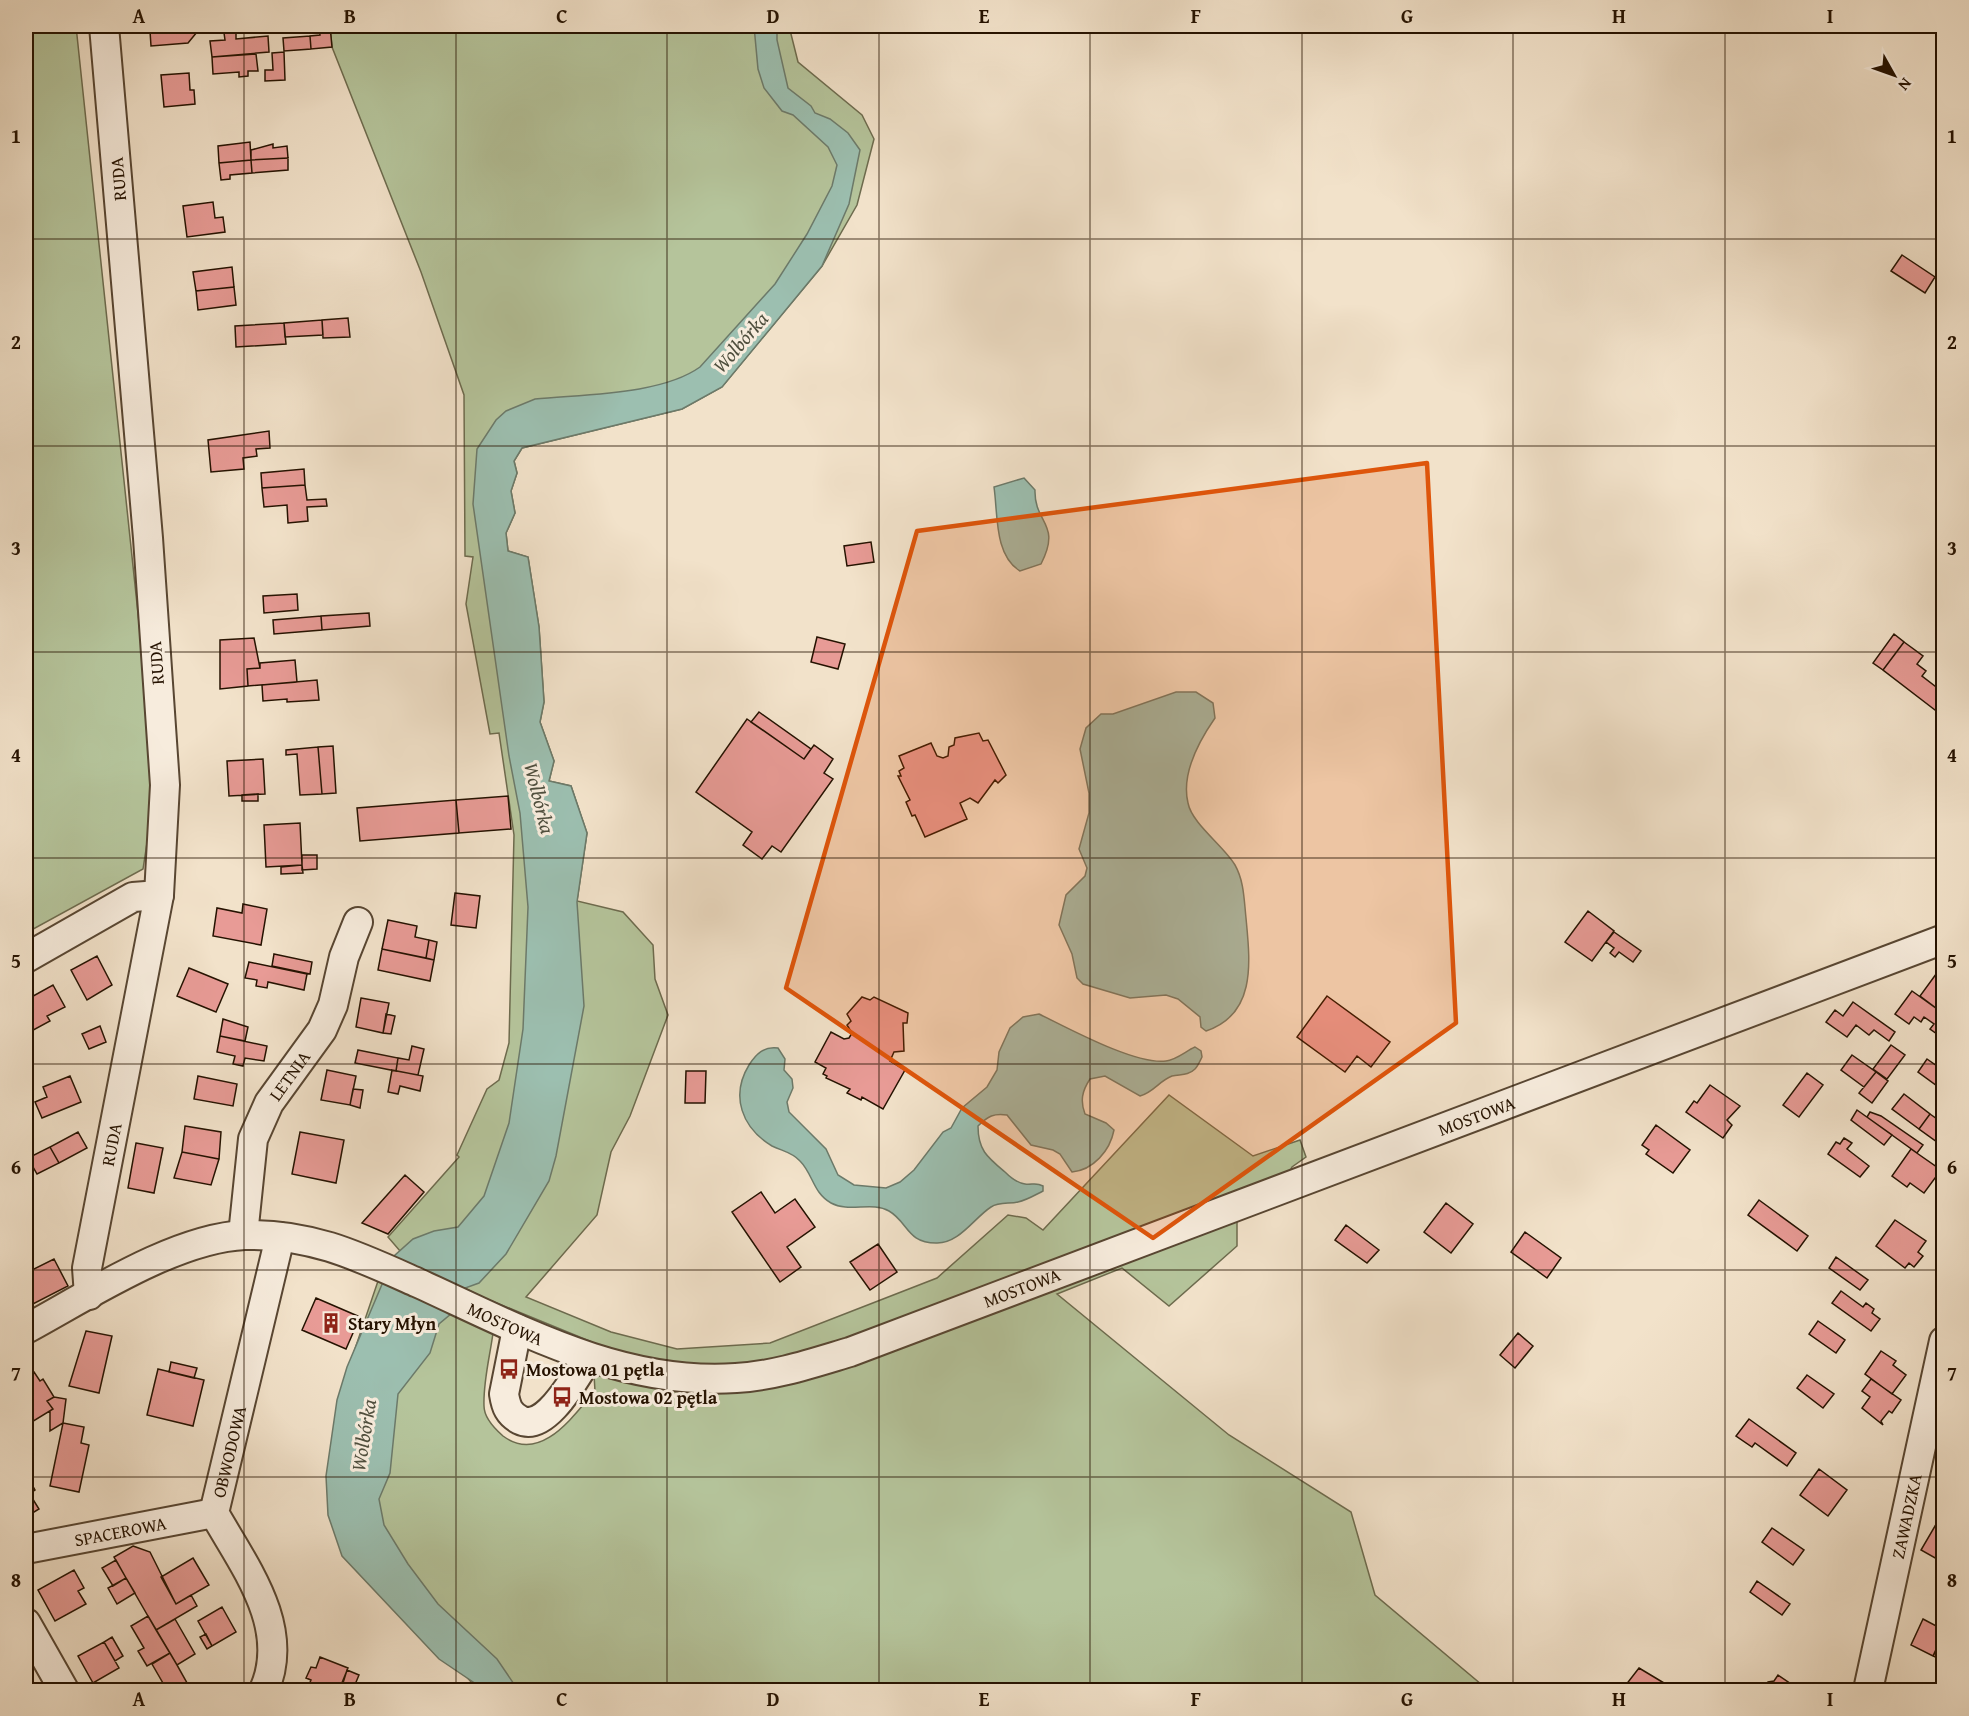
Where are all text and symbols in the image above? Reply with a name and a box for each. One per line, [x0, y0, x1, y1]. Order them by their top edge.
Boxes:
text: A [133, 1, 146, 30]
text: B [344, 1, 356, 30]
text: C [556, 1, 568, 30]
text: D [766, 1, 780, 30]
text: E [979, 1, 990, 30]
text: F [1191, 1, 1201, 30]
text: G [1401, 1, 1413, 30]
text: H [1612, 1, 1626, 30]
text: I [1827, 1, 1833, 30]
north arrow [1864, 45, 1924, 105]
text: N [1893, 73, 1918, 97]
text: 1 [11, 121, 21, 150]
text: 1 [1947, 121, 1957, 150]
street label: RUDA [103, 156, 133, 202]
water label: Wolbórka [705, 305, 775, 379]
text: 2 [11, 327, 21, 356]
text: 2 [1947, 327, 1957, 356]
text: 3 [11, 533, 21, 562]
text: 3 [1947, 533, 1957, 562]
street label: RUDA [141, 640, 171, 686]
text: 4 [11, 740, 21, 769]
text: 4 [1947, 740, 1957, 769]
water label: Wolbórka [517, 759, 563, 837]
text: 5 [11, 946, 21, 975]
text: 5 [1947, 946, 1957, 975]
street label: LETNIA [262, 1045, 317, 1106]
street label: MOSTOWA [1434, 1089, 1519, 1142]
street label: RUDA [93, 1120, 128, 1168]
text: 6 [11, 1152, 21, 1181]
text: 6 [1947, 1152, 1957, 1181]
street label: MOSTOWA [979, 1260, 1064, 1314]
street label: MOSTOWA [463, 1294, 548, 1352]
place label: Stary Młyn [348, 1310, 437, 1337]
building icon: Stary Młyn [319, 1311, 343, 1335]
place label: Mostowa 01 pętla [526, 1356, 665, 1383]
bus stop icon: Mostowa 01 pętla [497, 1357, 521, 1381]
text: 7 [11, 1358, 21, 1387]
text: 7 [1947, 1358, 1957, 1387]
place label: Mostowa 02 pętla [579, 1384, 718, 1411]
bus stop icon: Mostowa 02 pętla [550, 1385, 574, 1409]
water label: Wolbórka [343, 1396, 383, 1473]
street label: OBWODOWA [205, 1403, 253, 1500]
street label: ZAWADZKA [1884, 1471, 1928, 1561]
street label: SPACEROWA [72, 1509, 169, 1553]
text: 8 [11, 1565, 21, 1594]
text: 8 [1947, 1565, 1957, 1594]
text: A [133, 1684, 146, 1713]
text: B [344, 1684, 356, 1713]
text: C [556, 1684, 568, 1713]
text: D [766, 1684, 780, 1713]
text: E [979, 1684, 990, 1713]
text: F [1191, 1684, 1201, 1713]
text: G [1401, 1684, 1413, 1713]
text: H [1612, 1684, 1626, 1713]
text: I [1827, 1684, 1833, 1713]

